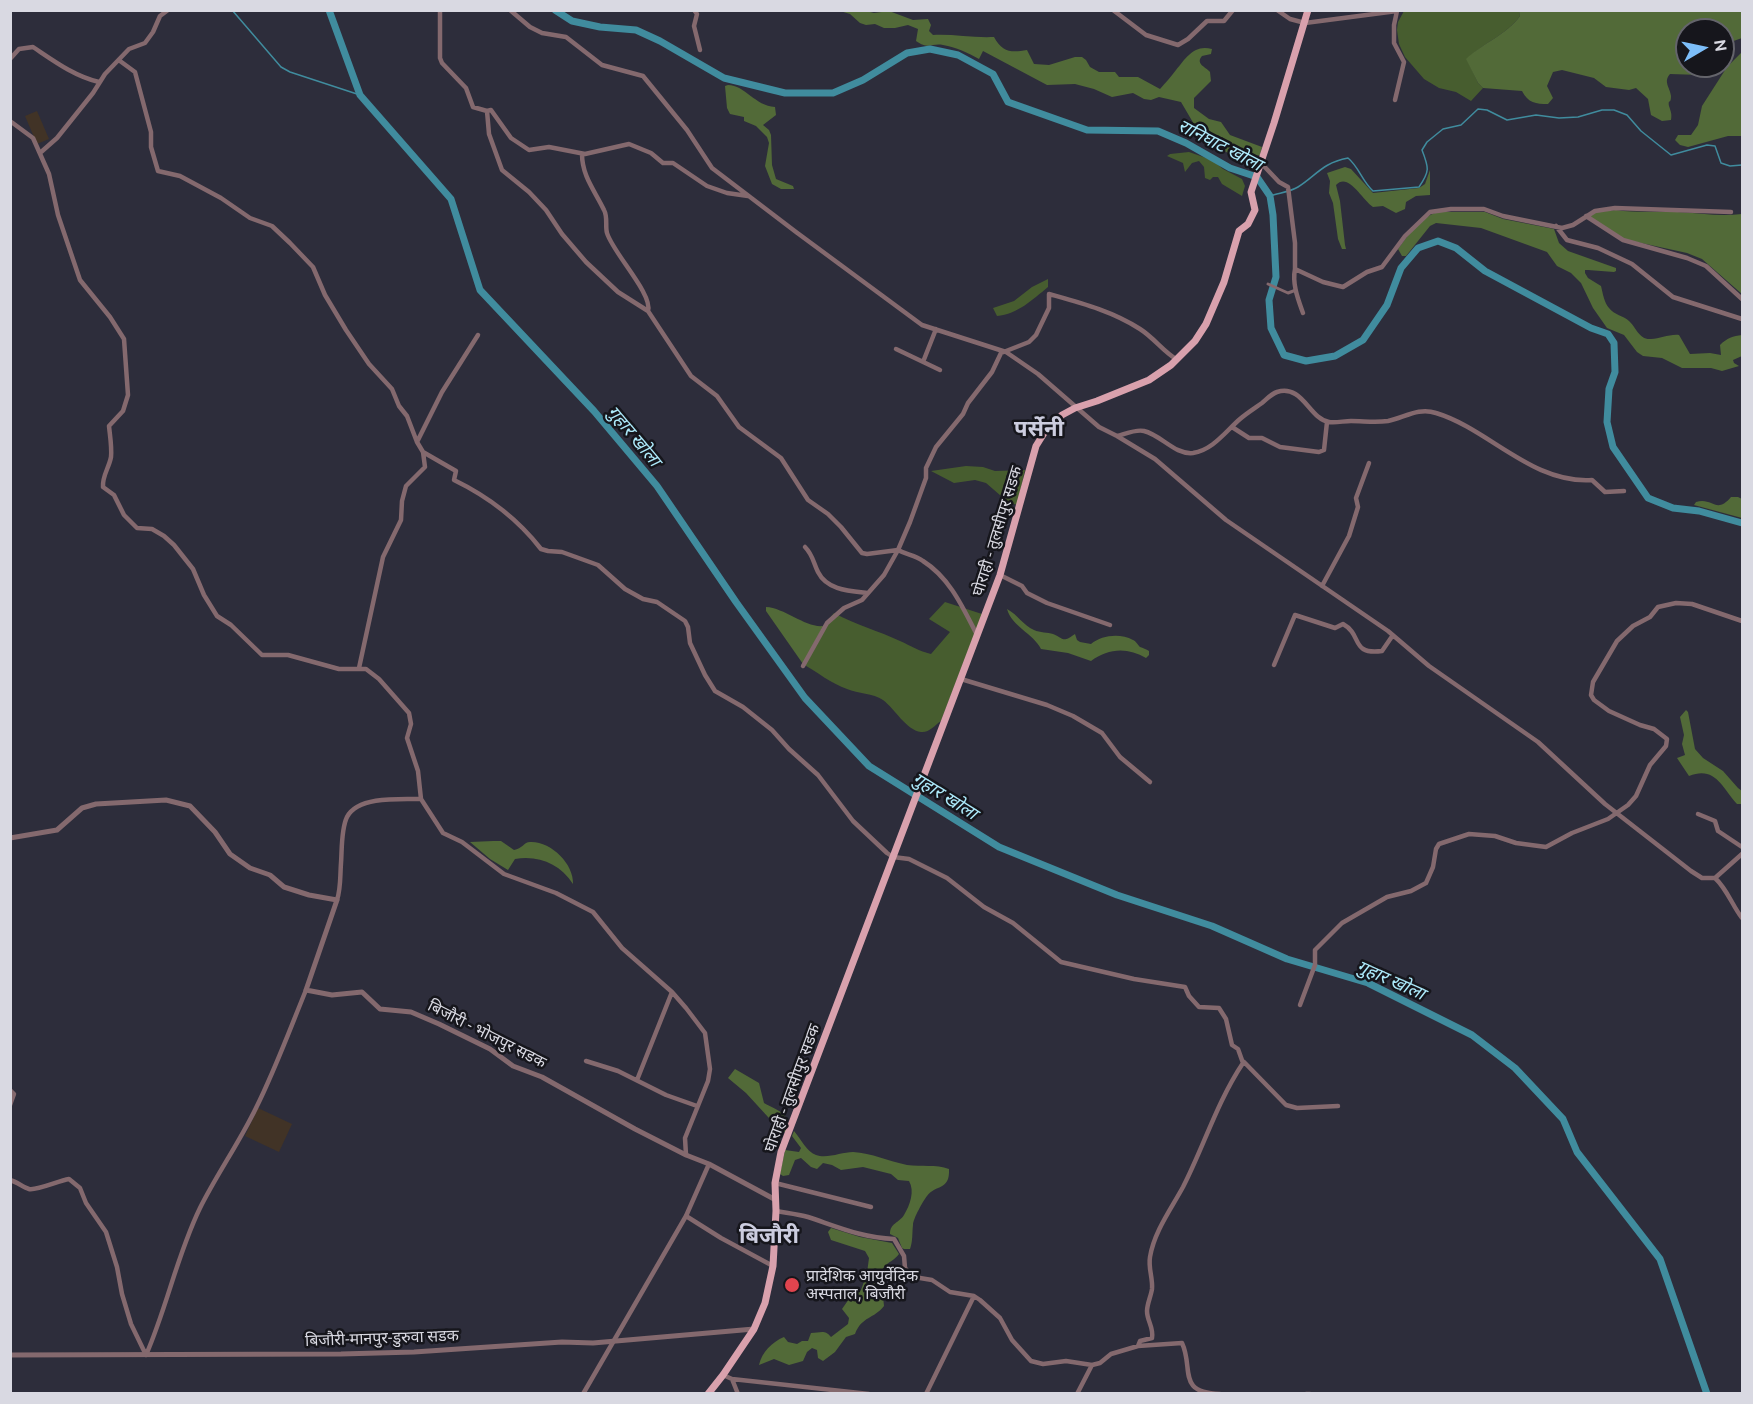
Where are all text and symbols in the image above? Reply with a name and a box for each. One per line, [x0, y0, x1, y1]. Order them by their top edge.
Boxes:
north arrow [1675, 18, 1735, 78]
text: N [1711, 38, 1731, 53]
water label: रानिघाट खोला [1174, 115, 1266, 175]
water label: गुहार खोला [603, 401, 665, 471]
district label: पर्सेनी [1014, 416, 1064, 442]
street label: घोराही - तुलसीपुर सडक [968, 464, 1026, 598]
water label: गुहार खोला [909, 768, 981, 824]
water label: गुहार खोला [1354, 955, 1428, 1005]
street label: बिजौरी - भोजपुर सडक [425, 996, 549, 1072]
street label: घोराही - तुलसीपुर सडक [760, 1021, 824, 1155]
district label: बिजौरी [739, 1223, 799, 1249]
place label: प्रादेशिक आयुर्वेदिक अस्पताल, बिजौरी [806, 1266, 918, 1304]
marker: प्रादेशिक आयुर्वेदिक अस्पताल, बिजौरी [783, 1276, 801, 1294]
street label: बिजौरी-मानपुर-डुरुवा सडक [305, 1326, 459, 1350]

